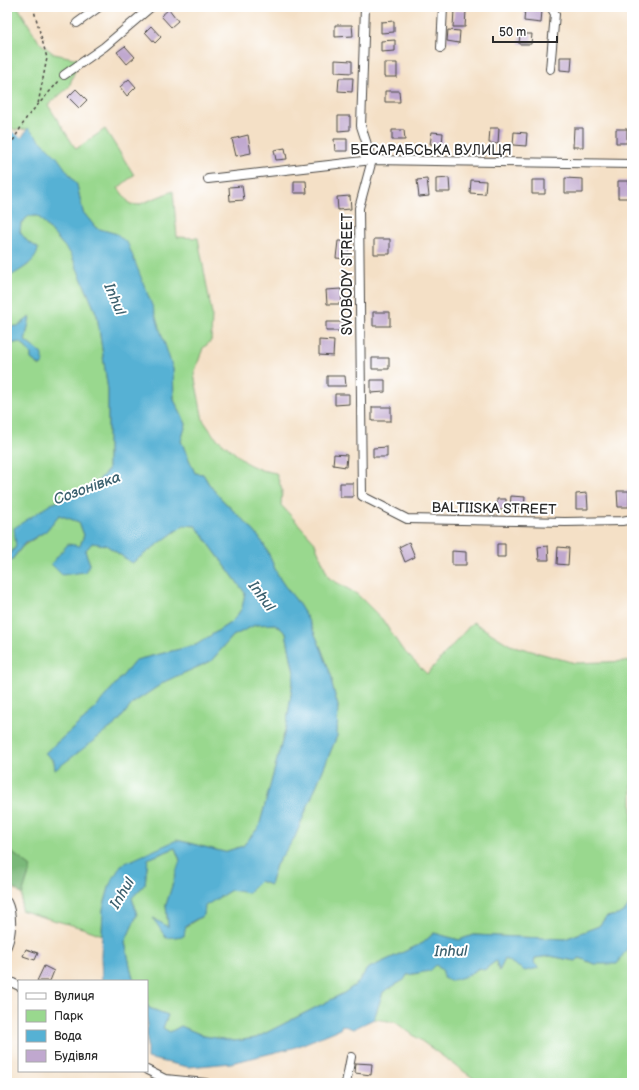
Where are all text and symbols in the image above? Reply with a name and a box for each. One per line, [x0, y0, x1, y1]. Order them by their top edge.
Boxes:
scale bar [493, 18, 557, 44]
text: 50 m [499, 25, 526, 40]
street label: БЕСАРАБСЬКА ВУЛИЦЯ [350, 142, 512, 159]
street label: SVOBODY STREET [339, 212, 356, 335]
water label: Inhul [99, 279, 130, 319]
water label: Созонівка [51, 468, 123, 509]
street label: BALTIISKA STREET [431, 499, 557, 518]
water label: Inhul [243, 577, 279, 616]
water label: Inhul [105, 874, 139, 913]
water label: Inhul [433, 942, 468, 961]
legend [18, 980, 148, 1072]
text: Вулиця [54, 989, 95, 1004]
text: Парк [54, 1009, 84, 1024]
text: Вода [54, 1029, 82, 1044]
text: Будівля [54, 1049, 98, 1064]

